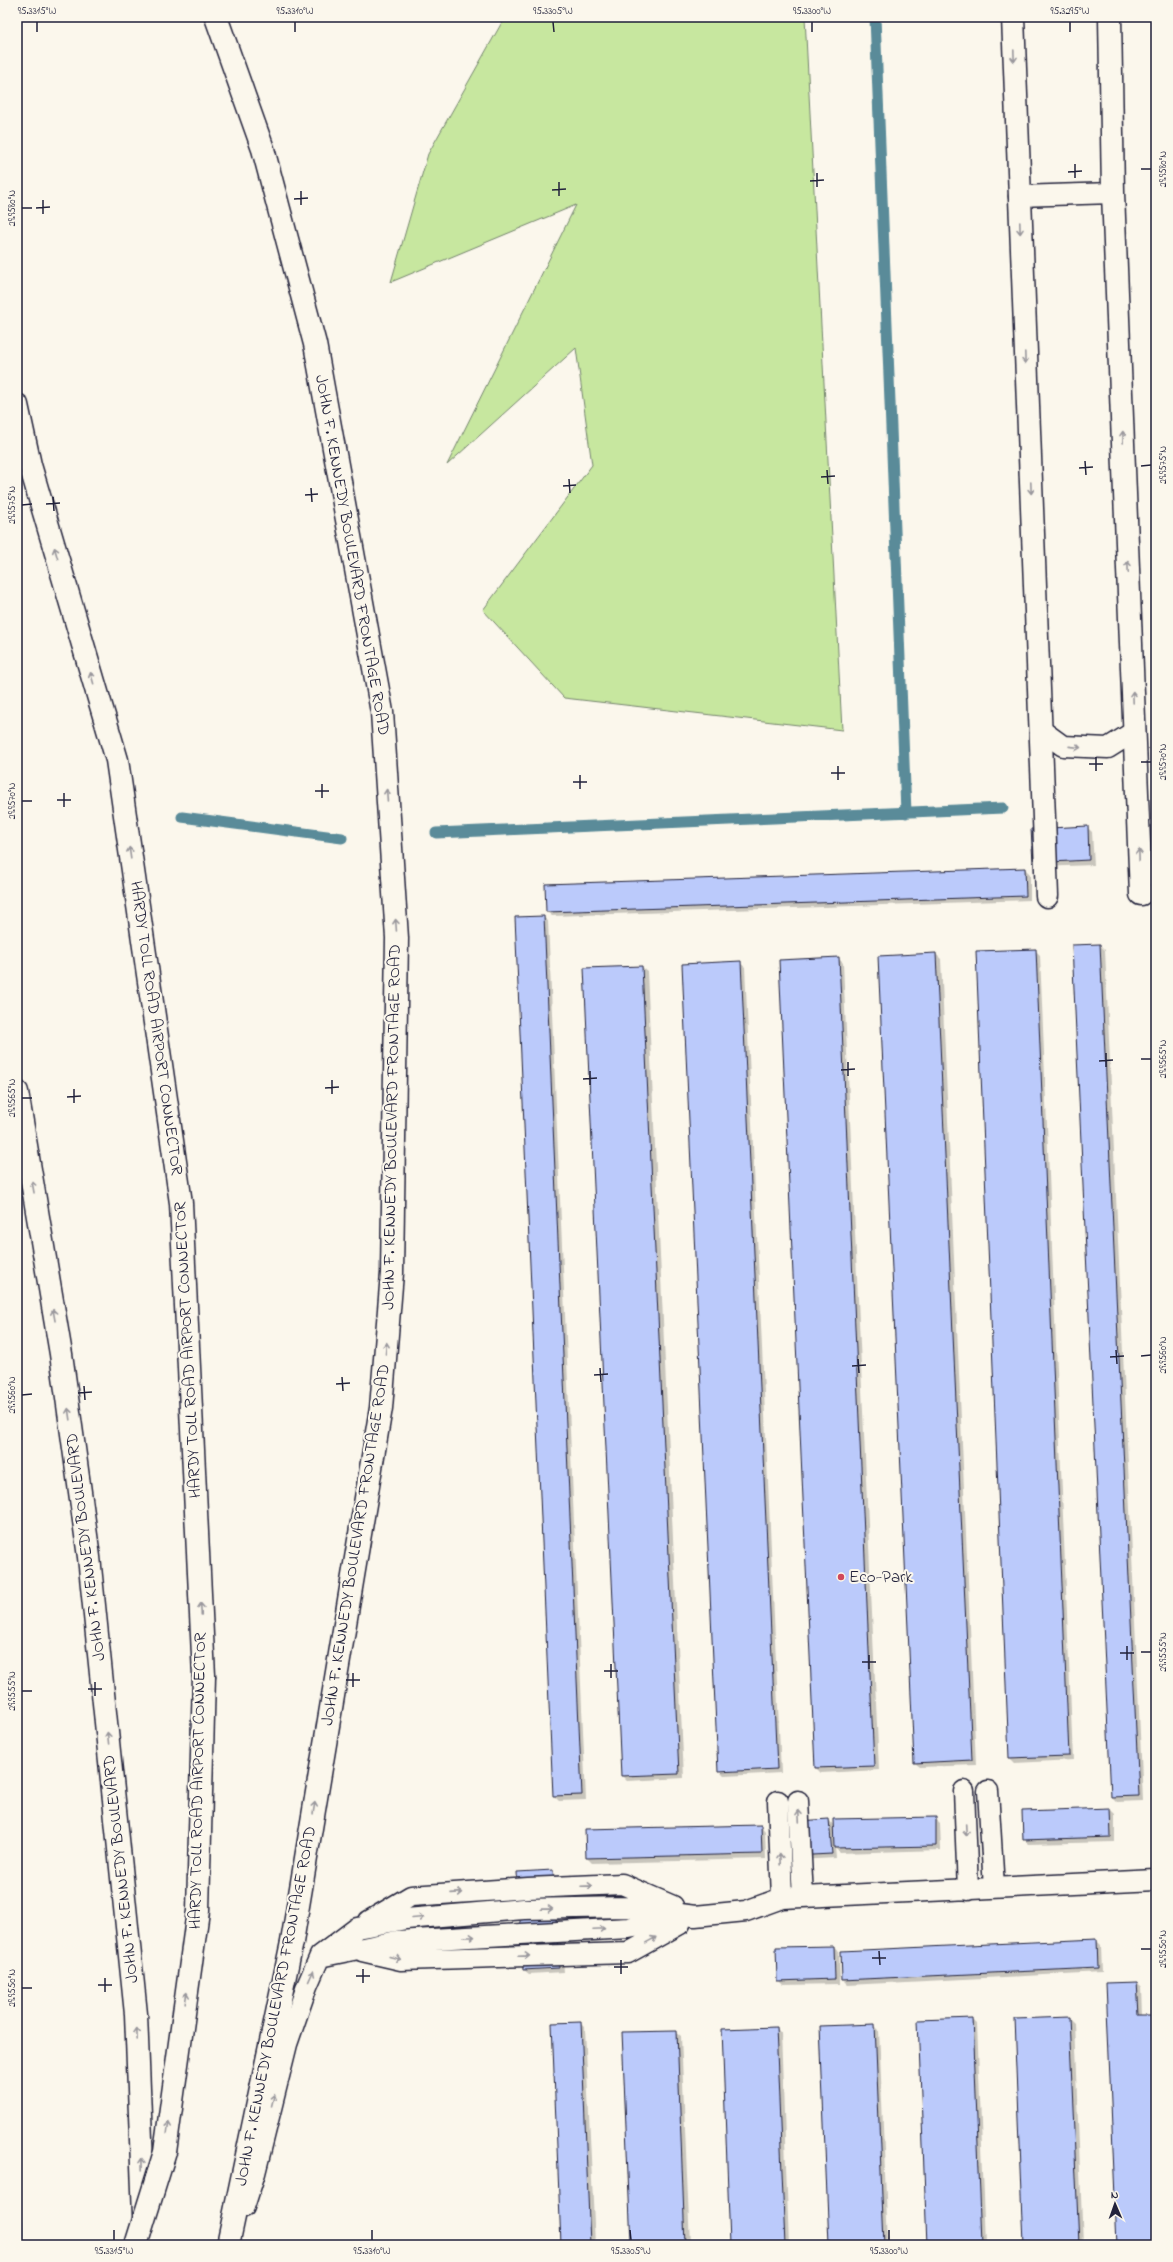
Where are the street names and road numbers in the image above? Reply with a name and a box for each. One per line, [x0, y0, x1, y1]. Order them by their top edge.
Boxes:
street label: JOHN F. KENNEDY BOULEVARD FRONTAGE ROAD [308, 373, 396, 737]
street label: HARDY TOLL ROAD AIRPORT CONNECTOR [123, 879, 189, 1177]
street label: JOHN F. KENNEDY BOULEVARD FRONTAGE ROAD [376, 944, 408, 1310]
street label: HARDY TOLL ROAD AIRPORT CONNECTOR [168, 1201, 208, 1499]
street label: JOHN F. KENNEDY BOULEVARD FRONTAGE ROAD [315, 1362, 397, 1728]
street label: JOHN F. KENNEDY BOULEVARD [60, 1432, 112, 1662]
street label: HARDY TOLL ROAD AIRPORT CONNECTOR [183, 1632, 213, 1930]
street label: JOHN F. KENNEDY BOULEVARD [97, 1754, 145, 1984]
street label: JOHN F. KENNEDY BOULEVARD FRONTAGE ROAD [229, 1824, 323, 2188]

